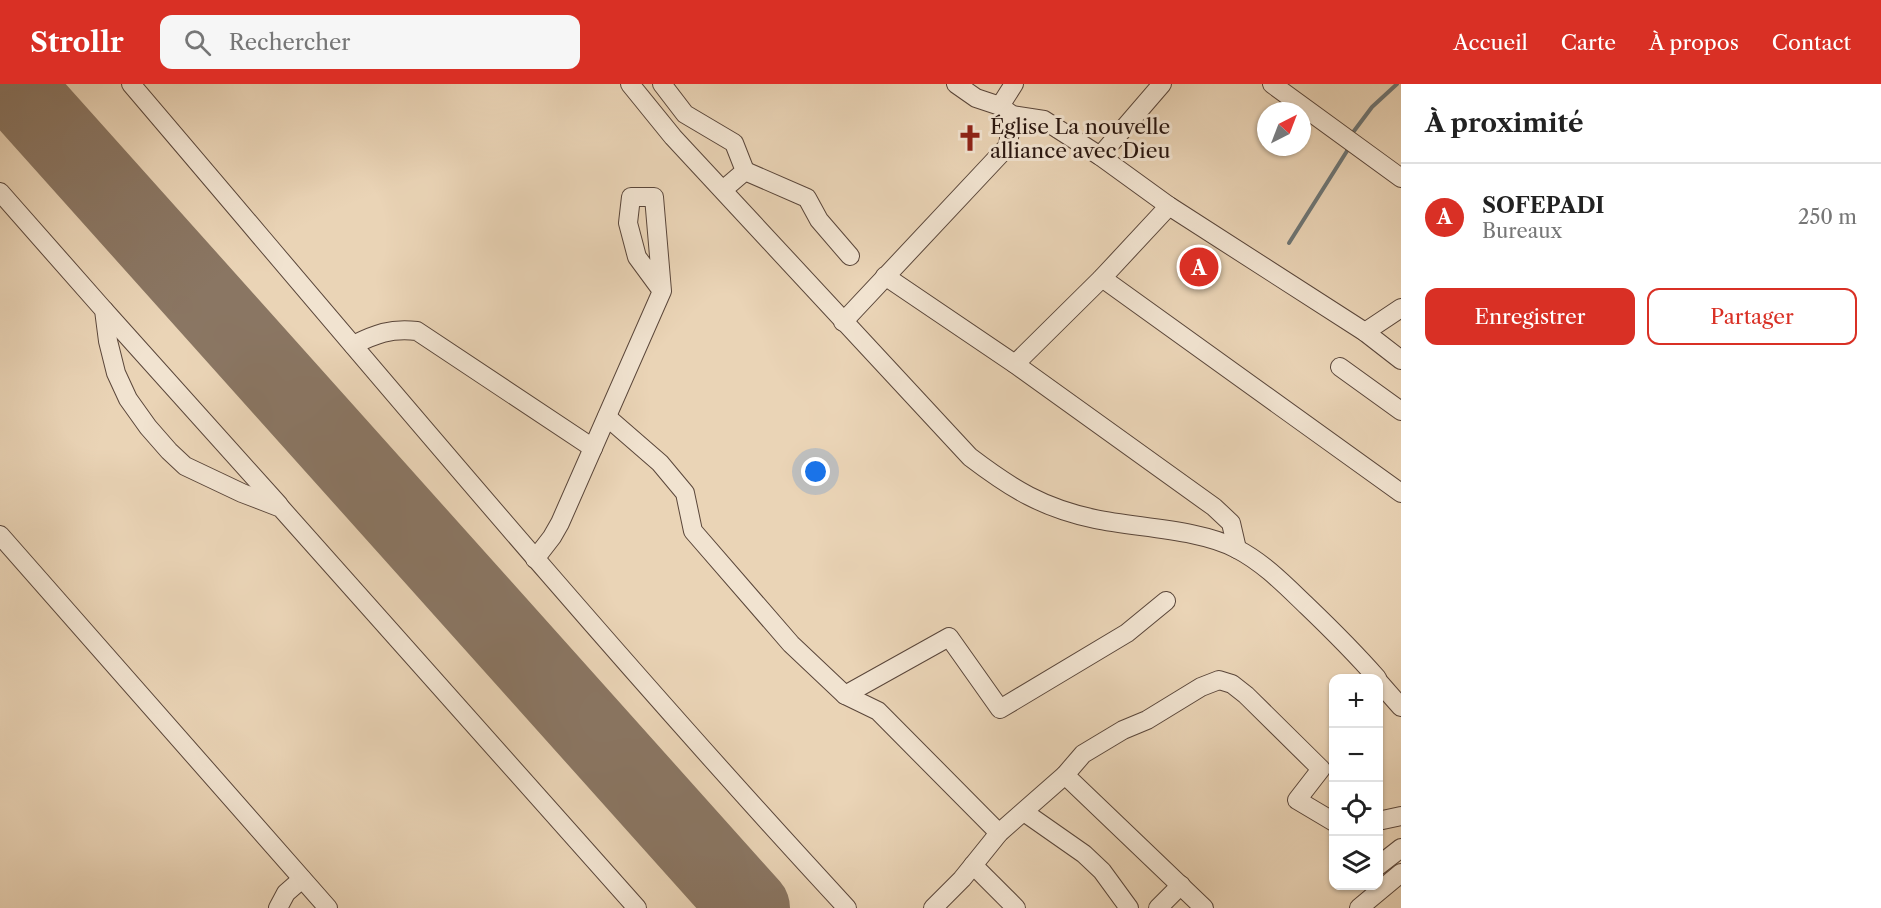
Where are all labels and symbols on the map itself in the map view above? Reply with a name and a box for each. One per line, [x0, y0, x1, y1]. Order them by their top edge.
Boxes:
north arrow [1257, 102, 1311, 156]
place label: Église La nouvelle alliance avec Dieu [990, 114, 1170, 163]
church icon: Église La nouvelle alliance avec Dieu [955, 123, 985, 153]
pin: A [1180, 244, 1218, 290]
your location [801, 457, 830, 486]

